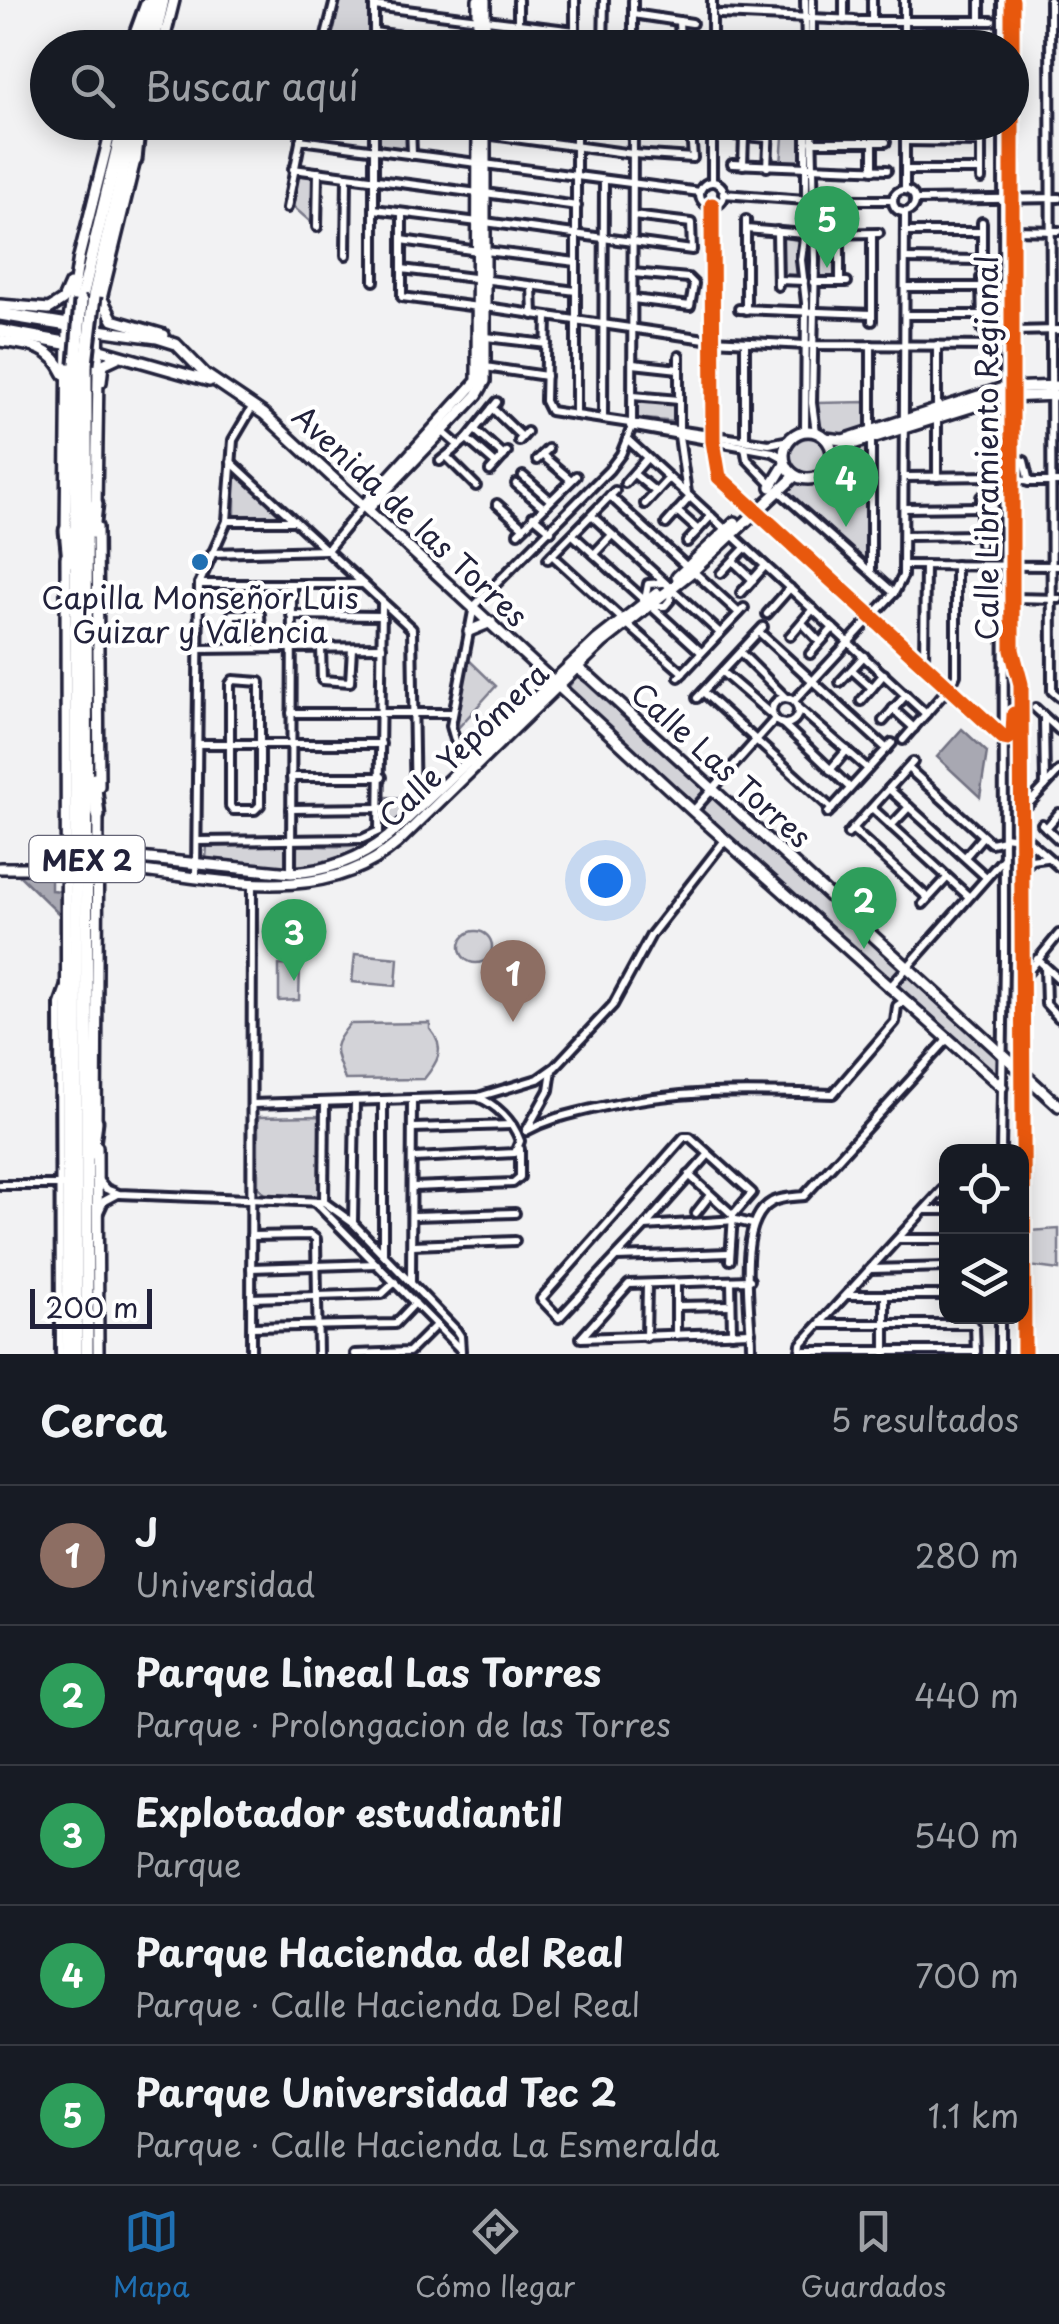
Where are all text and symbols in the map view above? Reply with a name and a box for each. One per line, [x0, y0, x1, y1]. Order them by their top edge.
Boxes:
search box [30, 30, 1029, 140]
text: Buscar aquí [145, 57, 359, 114]
icon: search [65, 58, 120, 113]
pin: 5 [794, 186, 860, 268]
street label: Calle Libramiento Regional [963, 256, 1008, 641]
street label: Avenida de las Torres [283, 394, 539, 636]
pin: 4 [814, 444, 878, 527]
marker: Capilla Monseñor Luis Guizar y Valencia [189, 551, 211, 573]
place label: Capilla Monseñor Luis Guizar y Valencia [41, 574, 359, 653]
street label: Calle Yepómera [368, 651, 559, 837]
street label: Calle Las Torres [622, 671, 822, 857]
road number: MEX 2 [29, 836, 144, 882]
your location [580, 855, 631, 906]
pin: 2 [832, 866, 896, 949]
pin: 3 [262, 898, 326, 981]
pin: 1 [480, 940, 546, 1022]
map controls [939, 1144, 1029, 1324]
button: locate [939, 1144, 1029, 1234]
button: layers [939, 1234, 1029, 1324]
scale bar [30, 1284, 152, 1328]
text: 200 m [45, 1285, 138, 1328]
text: Cerca [40, 1388, 167, 1451]
text: 5 resultados [830, 1395, 1019, 1443]
text: J [135, 1503, 158, 1560]
text: 1 [65, 1531, 80, 1579]
text: 280 m [915, 1531, 1019, 1579]
text: Universidad [135, 1560, 315, 1608]
text: Parque Lineal Las Torres [135, 1643, 601, 1700]
text: 2 [61, 1671, 84, 1719]
text: 440 m [914, 1671, 1019, 1719]
text: Parque · Prolongacion de las Torres [135, 1700, 671, 1748]
text: Explotador estudiantil [135, 1783, 563, 1840]
text: 3 [62, 1811, 83, 1859]
text: 540 m [914, 1811, 1019, 1859]
text: Parque [135, 1840, 242, 1888]
text: Parque Hacienda del Real [135, 1923, 623, 1980]
text: 4 [62, 1951, 83, 1999]
text: 700 m [915, 1951, 1019, 1999]
text: Parque · Calle Hacienda Del Real [135, 1980, 640, 2028]
text: Parque Universidad Tec 2 [135, 2063, 617, 2120]
text: 5 [62, 2091, 83, 2139]
text: 1.1 km [928, 2091, 1019, 2139]
text: Parque · Calle Hacienda La Esmeralda [135, 2120, 719, 2168]
tab: Mapa [113, 2204, 190, 2307]
tab: Cómo llegar [415, 2204, 575, 2307]
tab: Guardados [801, 2204, 946, 2307]

